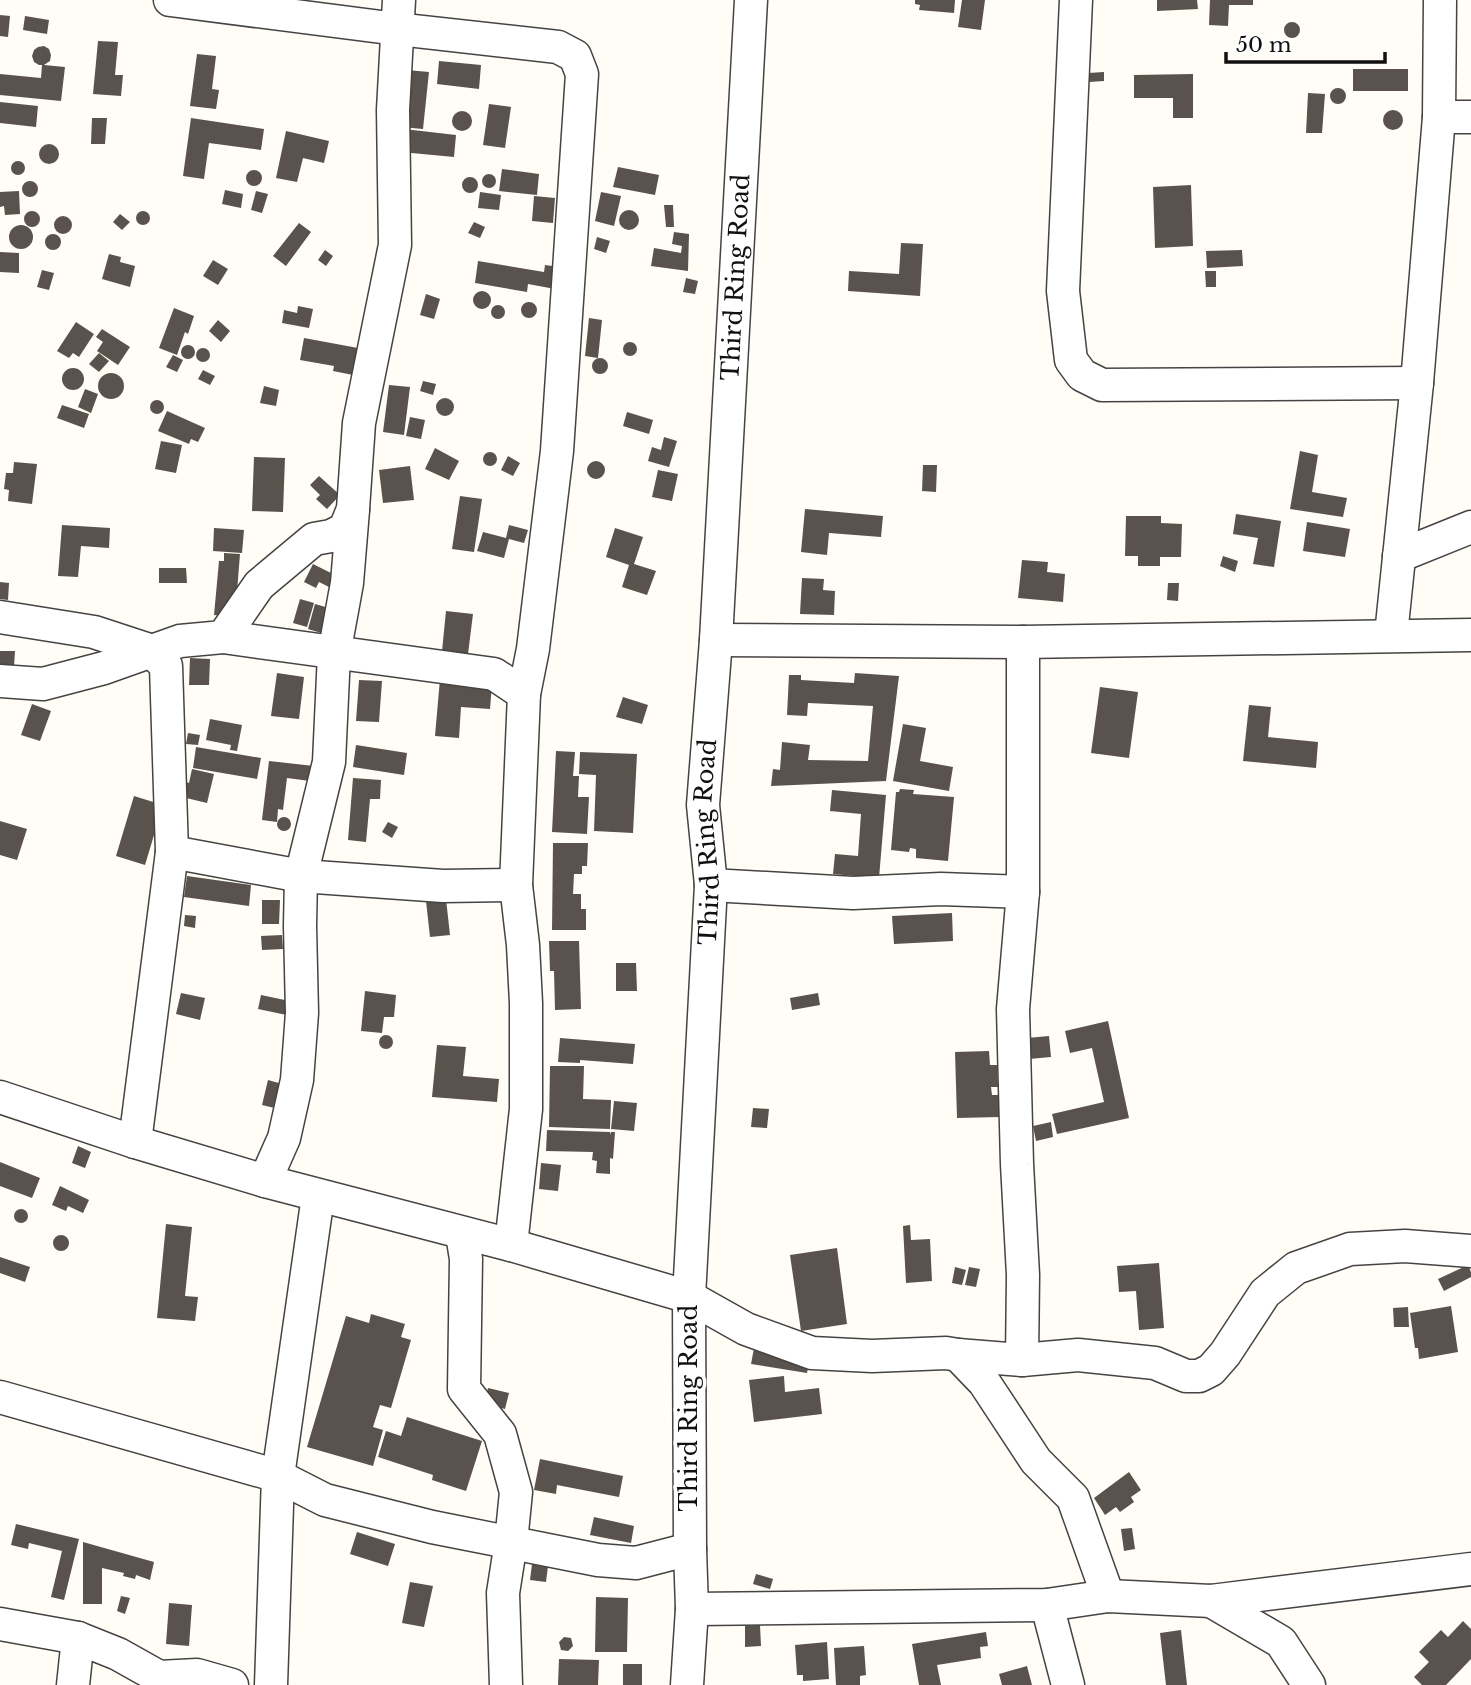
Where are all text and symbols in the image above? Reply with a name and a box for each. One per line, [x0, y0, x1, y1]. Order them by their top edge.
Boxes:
scale bar [1226, 21, 1385, 65]
text: 50 m [1236, 32, 1292, 58]
street label: Third Ring Road [715, 173, 755, 381]
street label: Third Ring Road [688, 738, 725, 946]
street label: Third Ring Road [674, 1305, 703, 1511]

